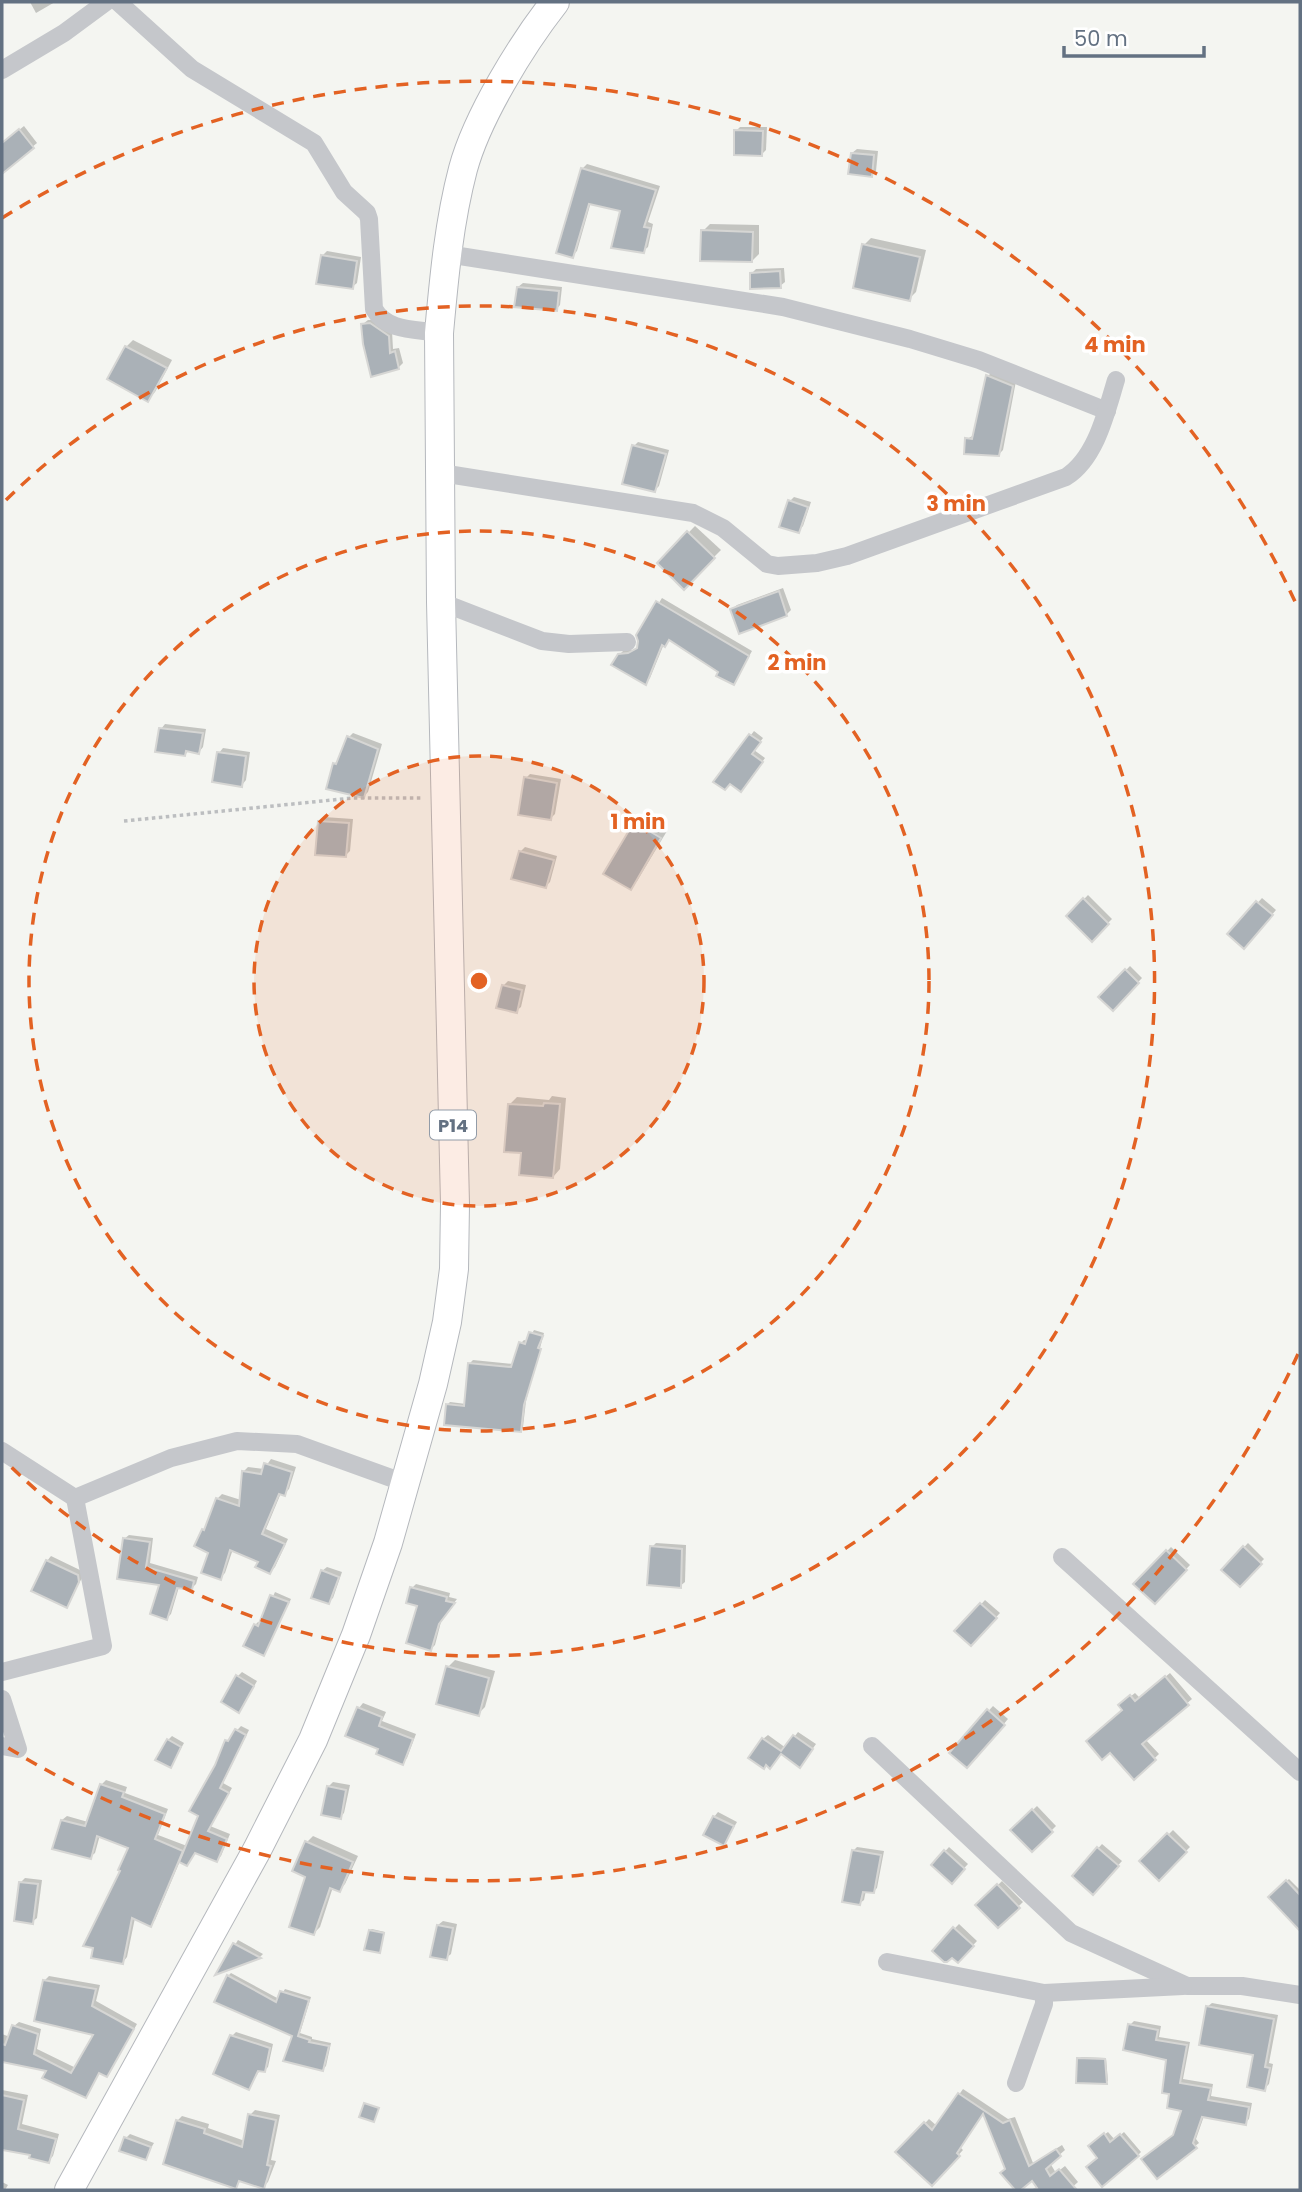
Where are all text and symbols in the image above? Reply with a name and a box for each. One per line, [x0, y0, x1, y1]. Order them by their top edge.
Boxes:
scale bar [1064, 14, 1204, 58]
text: 50 m [1074, 24, 1128, 53]
text: 4 min [1084, 330, 1146, 359]
text: 3 min [926, 489, 986, 518]
text: 2 min [767, 648, 827, 677]
text: 1 min [611, 807, 665, 836]
centre of rings [467, 969, 491, 993]
road number: P14 [430, 1110, 476, 1140]

